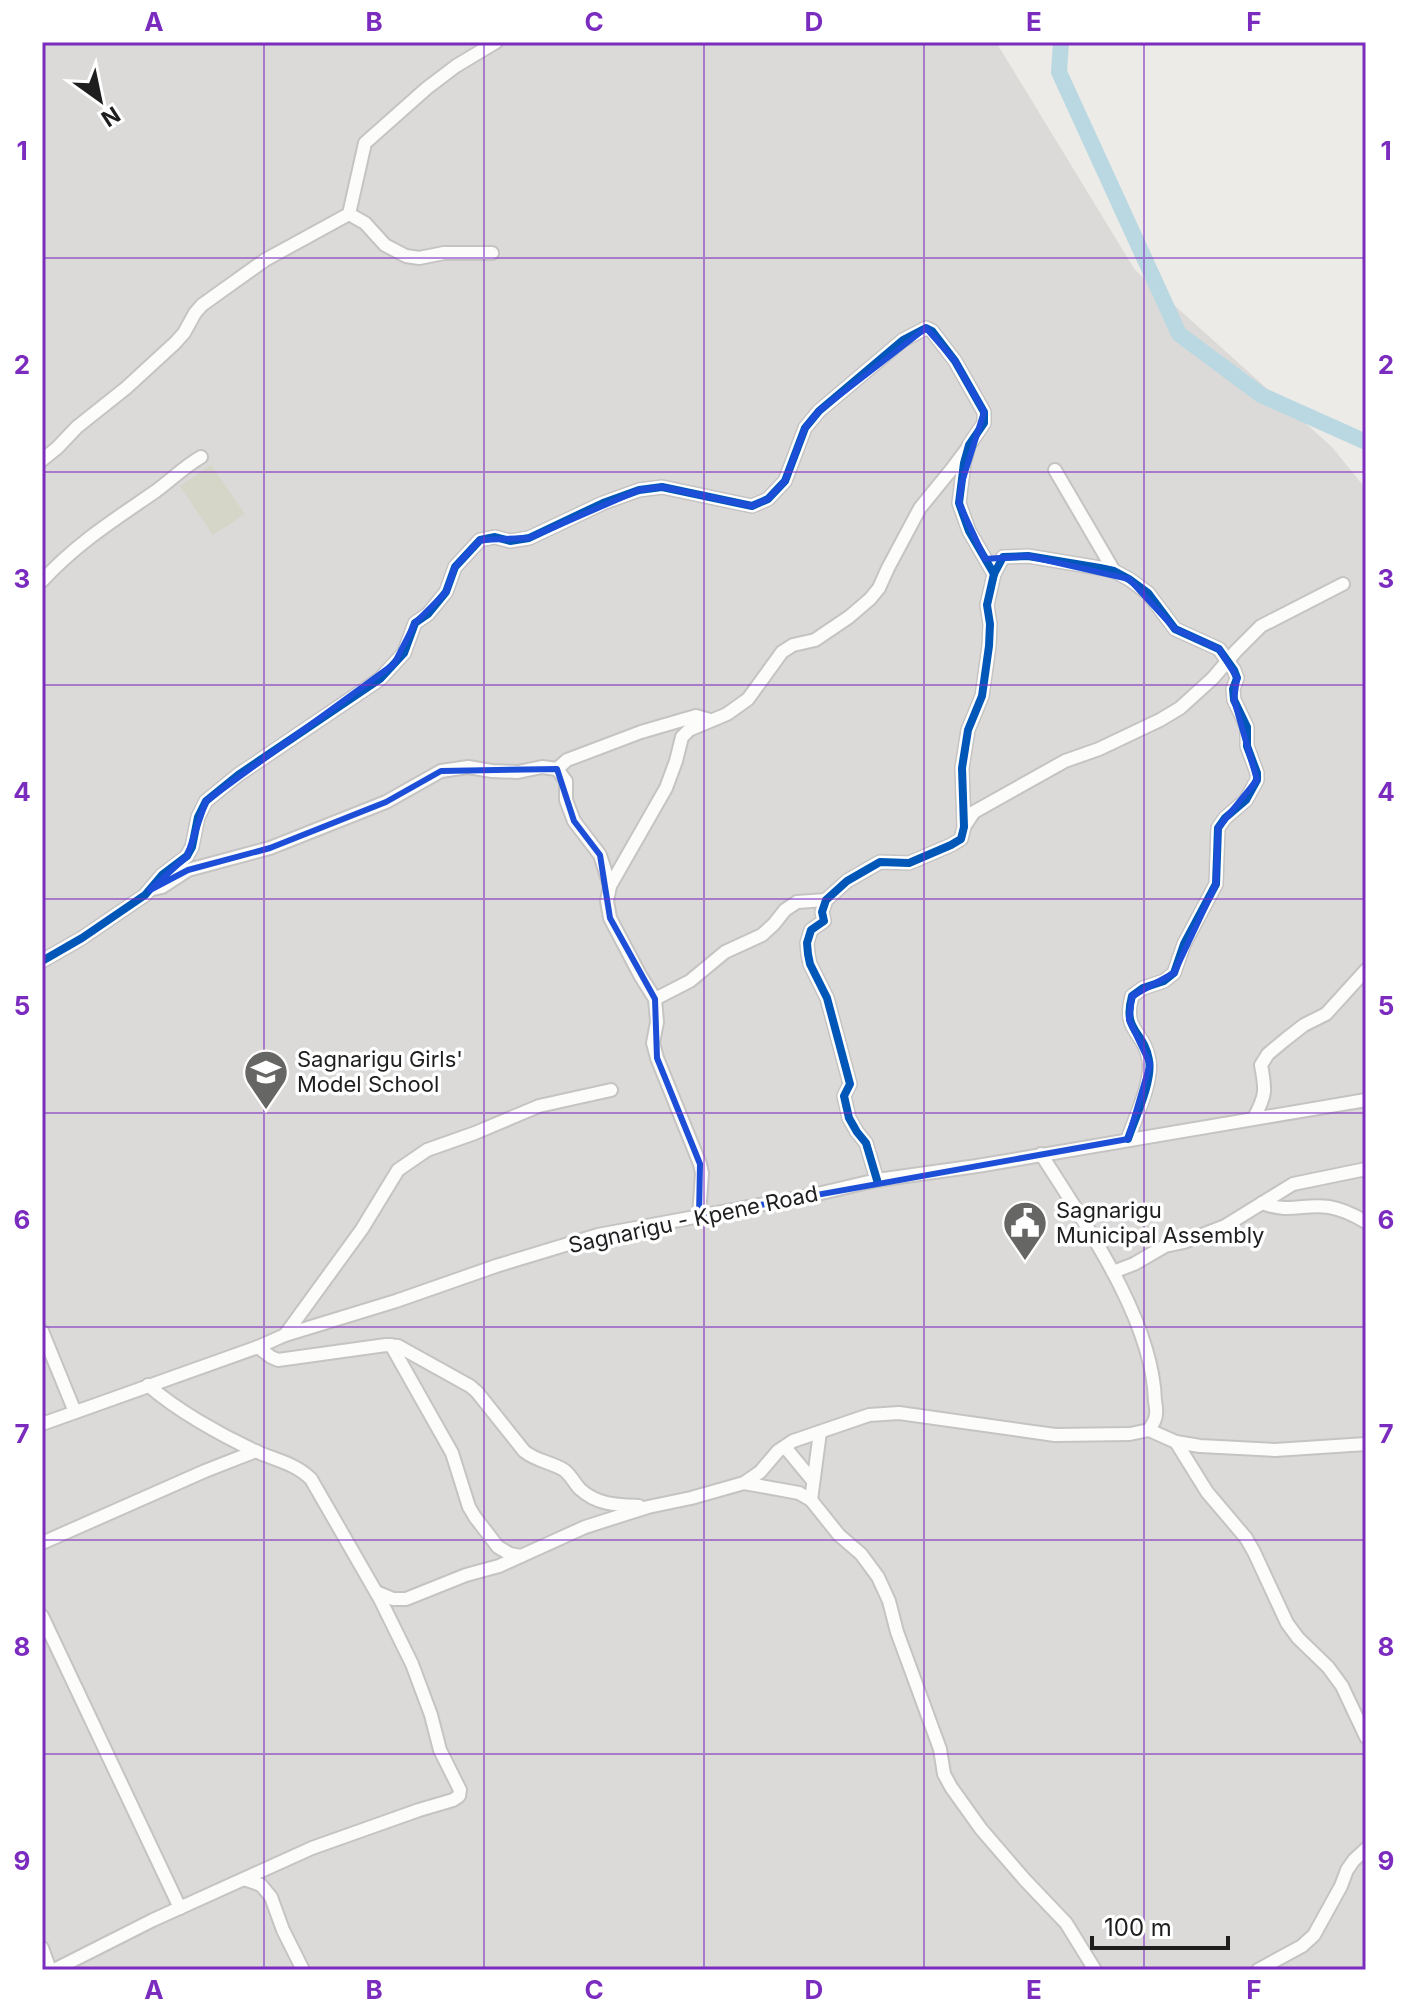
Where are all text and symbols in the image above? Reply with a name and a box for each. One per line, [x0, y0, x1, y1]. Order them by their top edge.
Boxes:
text: A [144, 6, 164, 37]
text: B [365, 6, 383, 37]
text: C [584, 6, 604, 37]
text: D [805, 6, 823, 37]
text: E [1026, 6, 1042, 37]
text: F [1246, 6, 1262, 37]
north arrow [60, 60, 140, 140]
text: N [97, 101, 125, 132]
text: 1 [16, 135, 28, 166]
text: 1 [1380, 135, 1392, 166]
text: 2 [14, 349, 30, 380]
text: 2 [1378, 349, 1394, 380]
text: 3 [14, 563, 30, 594]
text: 3 [1378, 563, 1394, 594]
text: 4 [13, 776, 31, 807]
text: 4 [1377, 776, 1395, 807]
text: 5 [14, 990, 30, 1021]
text: 5 [1378, 990, 1394, 1021]
place label: Sagnarigu Girls' Model School [297, 1046, 463, 1097]
school or university icon: Sagnarigu Girls' Model School [242, 1048, 290, 1111]
street label: Sagnarigu - Kpene Road [566, 1180, 820, 1258]
place label: Sagnarigu Municipal Assembly [1056, 1197, 1264, 1248]
public building icon: Sagnarigu Municipal Assembly [1001, 1199, 1049, 1262]
text: 6 [14, 1204, 30, 1235]
text: 6 [1378, 1204, 1394, 1235]
text: 7 [14, 1418, 30, 1449]
text: 7 [1378, 1418, 1394, 1449]
text: 8 [14, 1631, 30, 1662]
text: 8 [1378, 1631, 1394, 1662]
text: 9 [14, 1845, 30, 1876]
text: 9 [1378, 1845, 1394, 1876]
scale bar [1092, 1900, 1228, 1950]
text: 100 m [1104, 1913, 1172, 1942]
text: A [144, 1974, 164, 2005]
text: B [365, 1974, 383, 2005]
text: C [584, 1974, 604, 2005]
text: D [805, 1974, 823, 2005]
text: E [1026, 1974, 1042, 2005]
text: F [1246, 1974, 1262, 2005]

